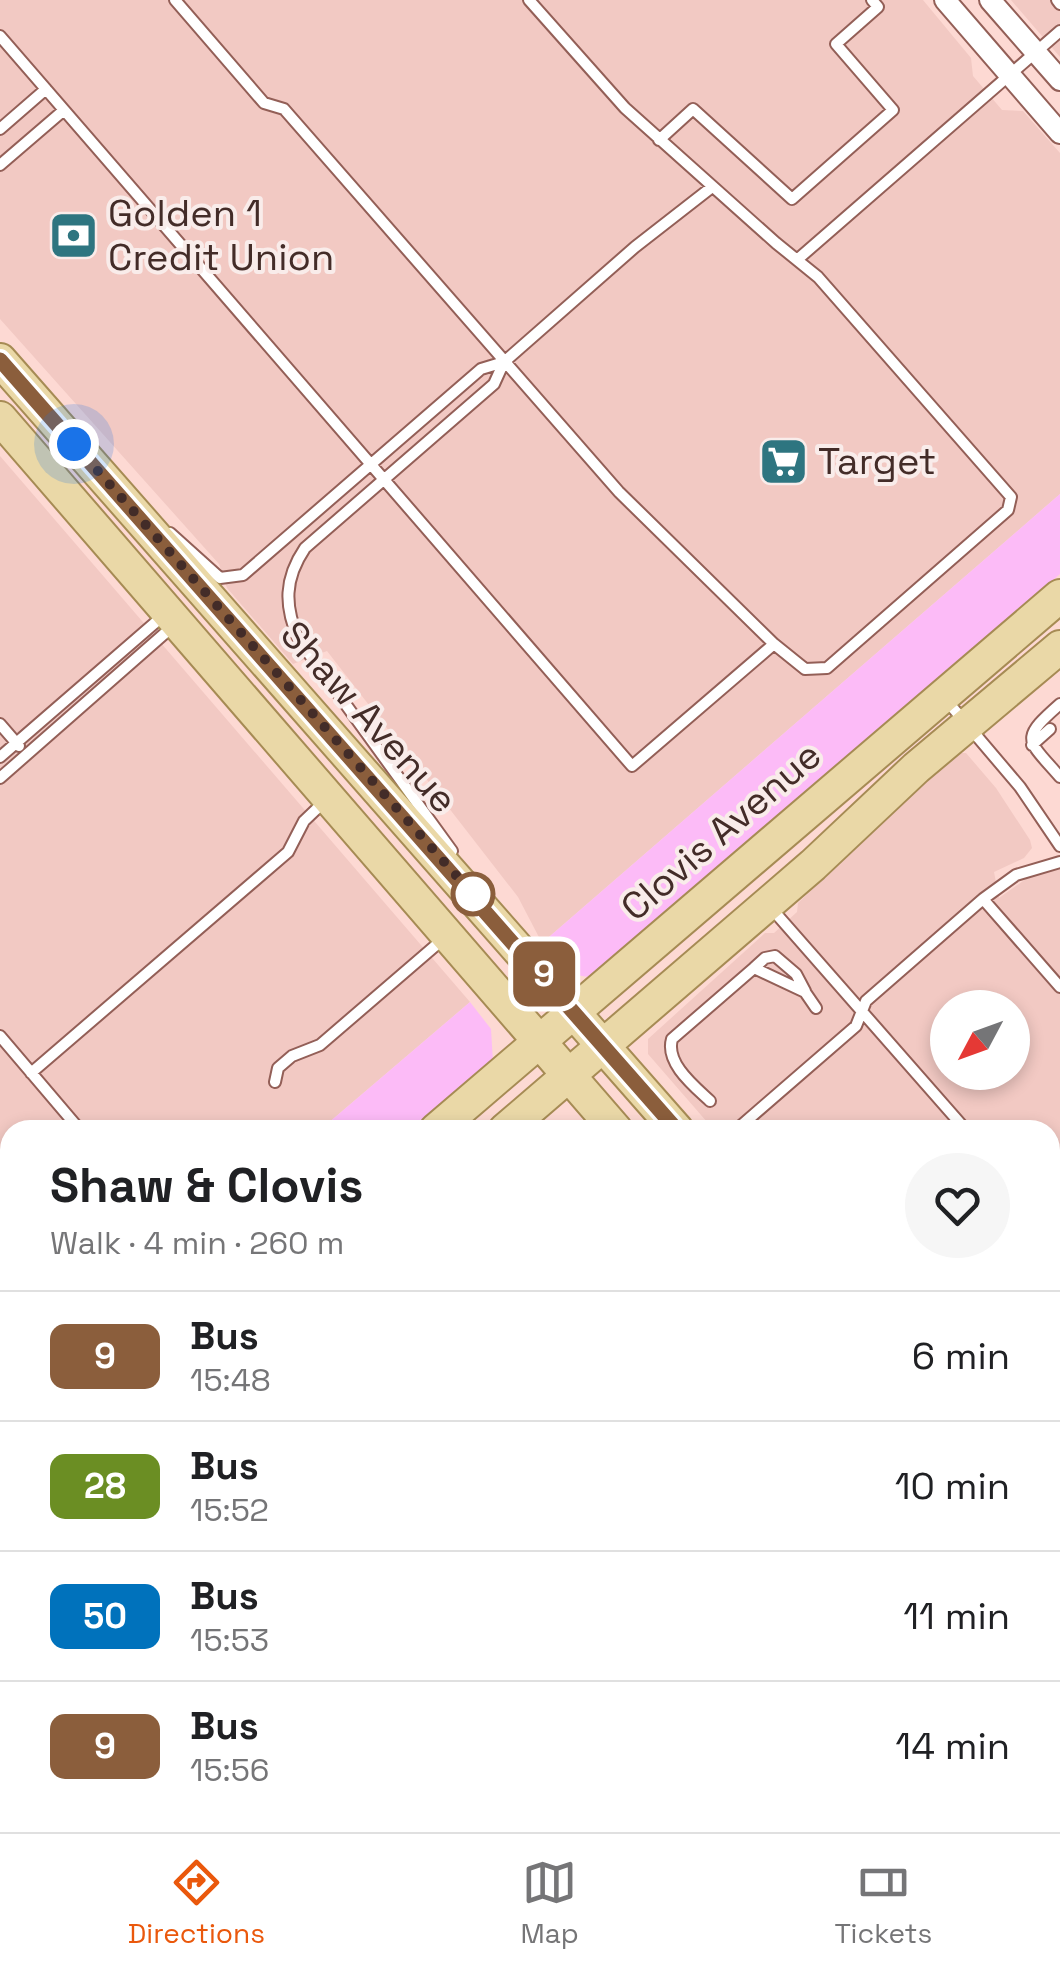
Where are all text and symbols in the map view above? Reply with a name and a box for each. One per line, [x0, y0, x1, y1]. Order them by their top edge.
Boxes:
place label: Golden 1 Credit Union [108, 189, 334, 281]
bank icon: Golden 1 Credit Union [47, 209, 99, 261]
your location [49, 419, 99, 469]
supermarket icon: Target [757, 435, 809, 487]
place label: Target [818, 437, 936, 485]
street label: Shaw Avenue [270, 611, 468, 823]
street label: Clovis Avenue [611, 731, 831, 931]
unlabelled marker [452, 873, 494, 915]
line badge: 9 [512, 942, 576, 1006]
text: 9 [533, 952, 555, 996]
north arrow [930, 990, 1030, 1090]
map controls [930, 990, 1030, 1090]
button: heart [905, 1153, 1010, 1258]
text: Shaw & Clovis [50, 1155, 363, 1216]
text: Walk · 4 min · 260 m [50, 1223, 344, 1263]
text: Bus [190, 1312, 259, 1360]
text: 6 min [912, 1332, 1010, 1380]
text: 9 [94, 1334, 116, 1378]
text: 15:48 [190, 1360, 271, 1400]
text: Bus [190, 1442, 259, 1490]
text: 10 min [895, 1462, 1010, 1510]
text: 28 [84, 1464, 126, 1508]
text: 15:52 [190, 1490, 269, 1530]
text: Bus [190, 1572, 259, 1620]
text: 11 min [903, 1592, 1010, 1640]
text: 50 [83, 1594, 127, 1638]
text: 15:53 [190, 1620, 269, 1660]
text: Bus [190, 1702, 259, 1750]
text: 14 min [895, 1722, 1010, 1770]
text: 9 [94, 1724, 116, 1768]
text: 15:56 [190, 1750, 269, 1790]
tab: Directions [128, 1855, 265, 1951]
tab: Map [521, 1855, 579, 1951]
tab: Tickets [834, 1855, 932, 1951]

